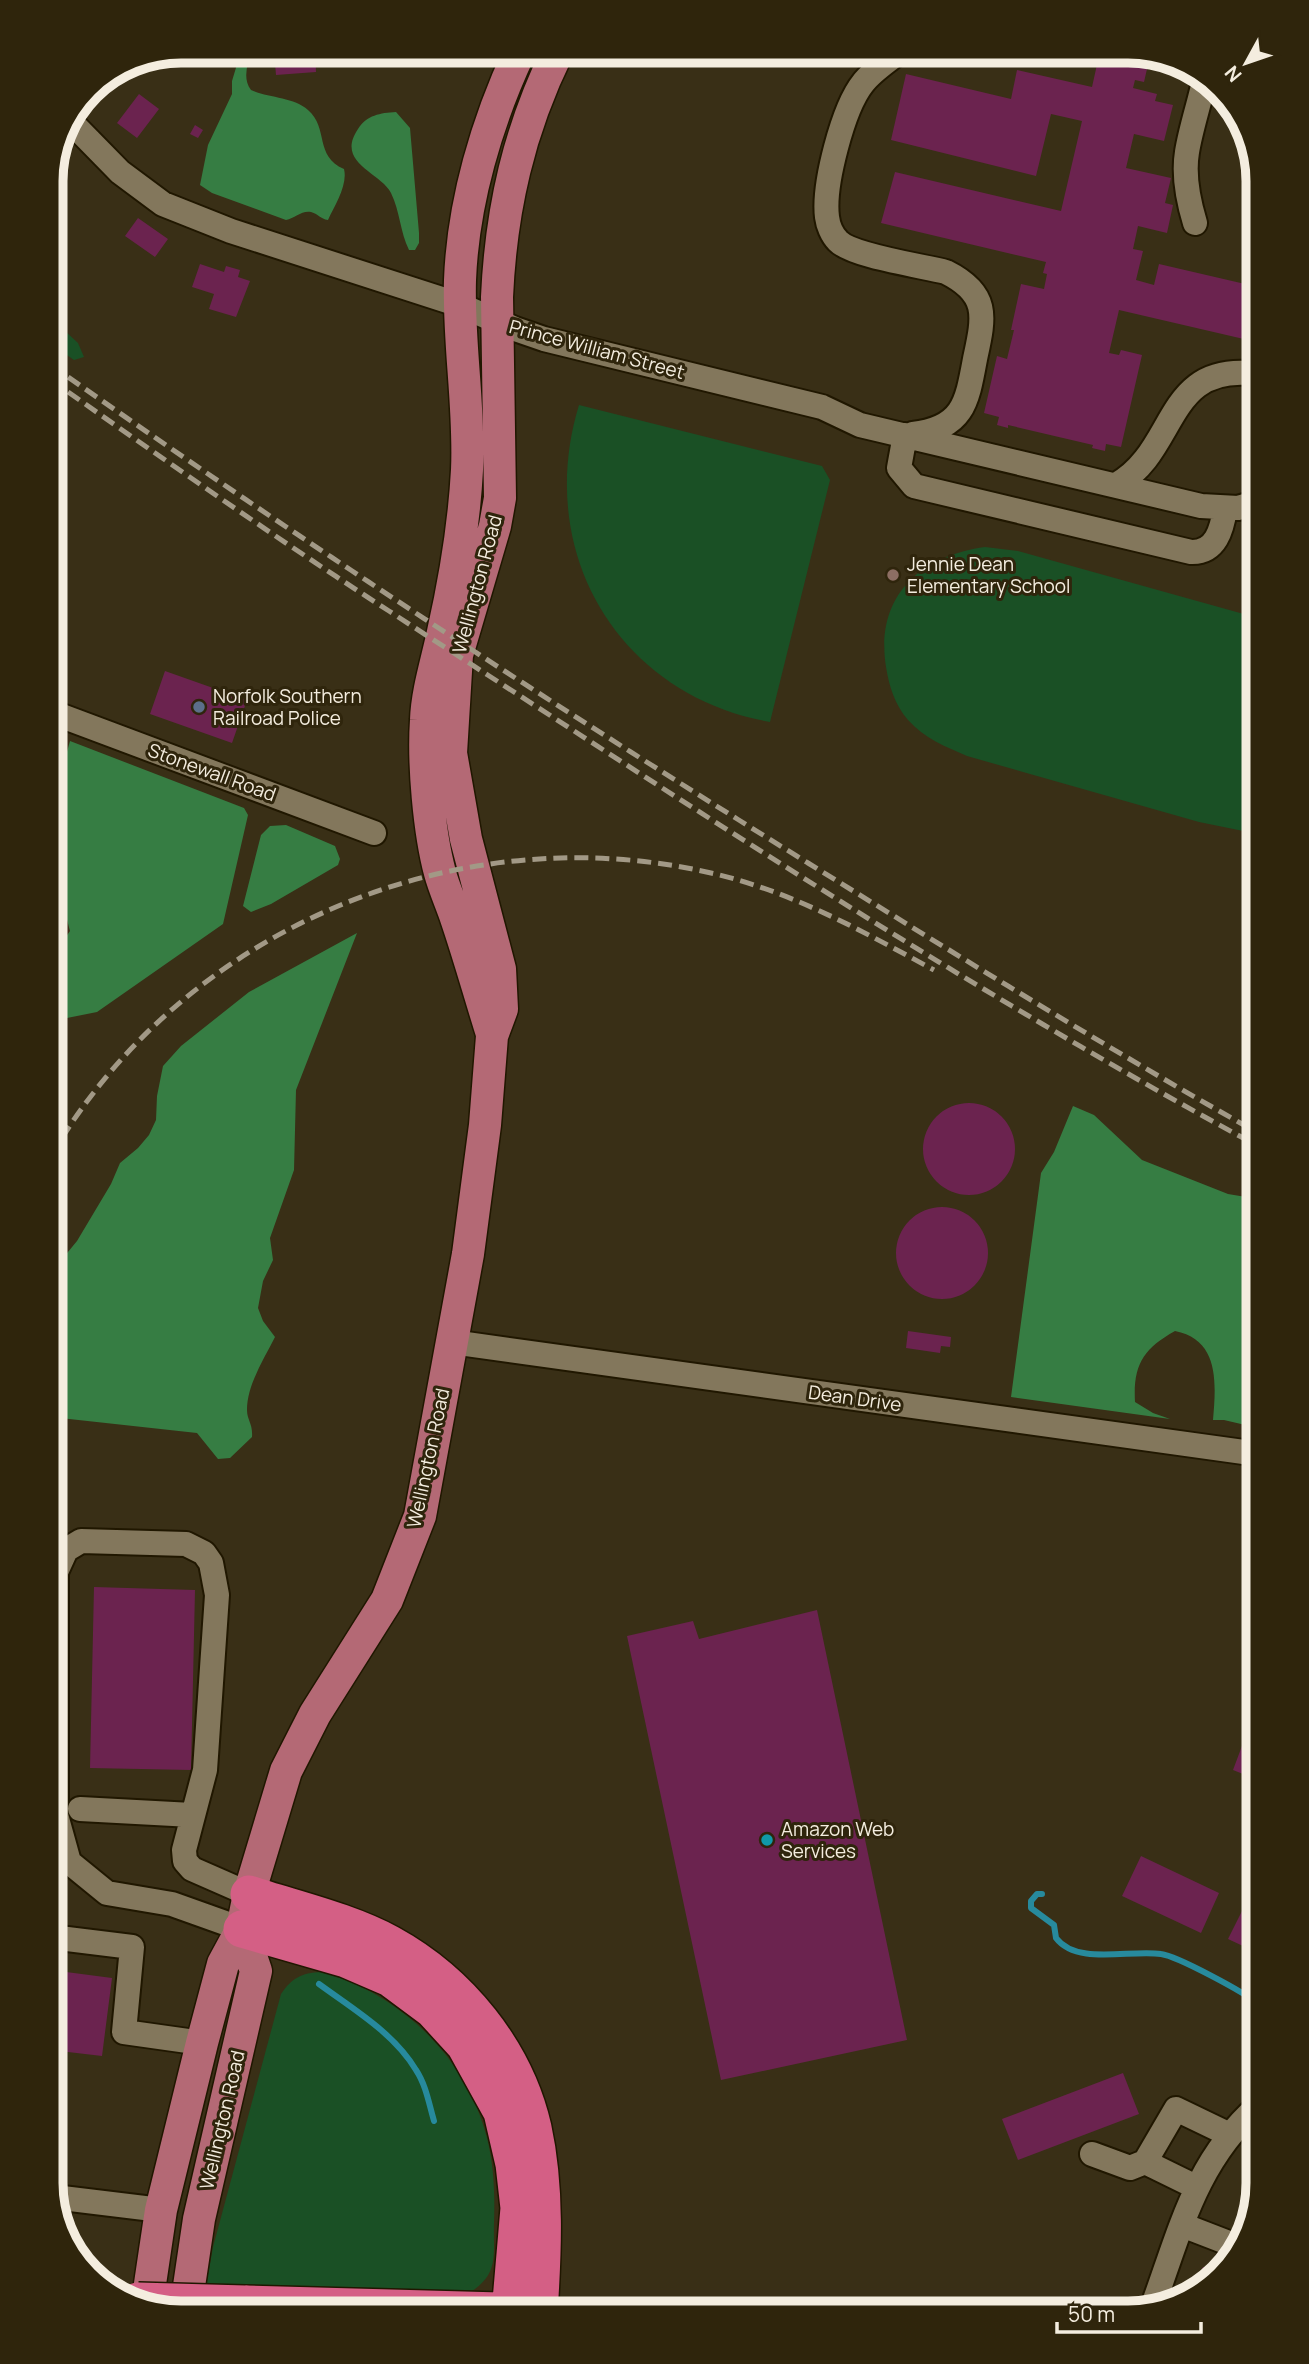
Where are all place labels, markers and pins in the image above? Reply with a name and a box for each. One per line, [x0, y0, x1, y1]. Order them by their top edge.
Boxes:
place label: Jennie Dean Elementary School [907, 551, 1070, 599]
marker: Jennie Dean Elementary School [885, 567, 901, 583]
place label: Norfolk Southern Railroad Police [213, 683, 362, 731]
marker: Norfolk Southern Railroad Police [191, 699, 207, 715]
place label: Amazon Web Services [781, 1816, 894, 1864]
marker: Amazon Web Services [759, 1832, 775, 1848]

